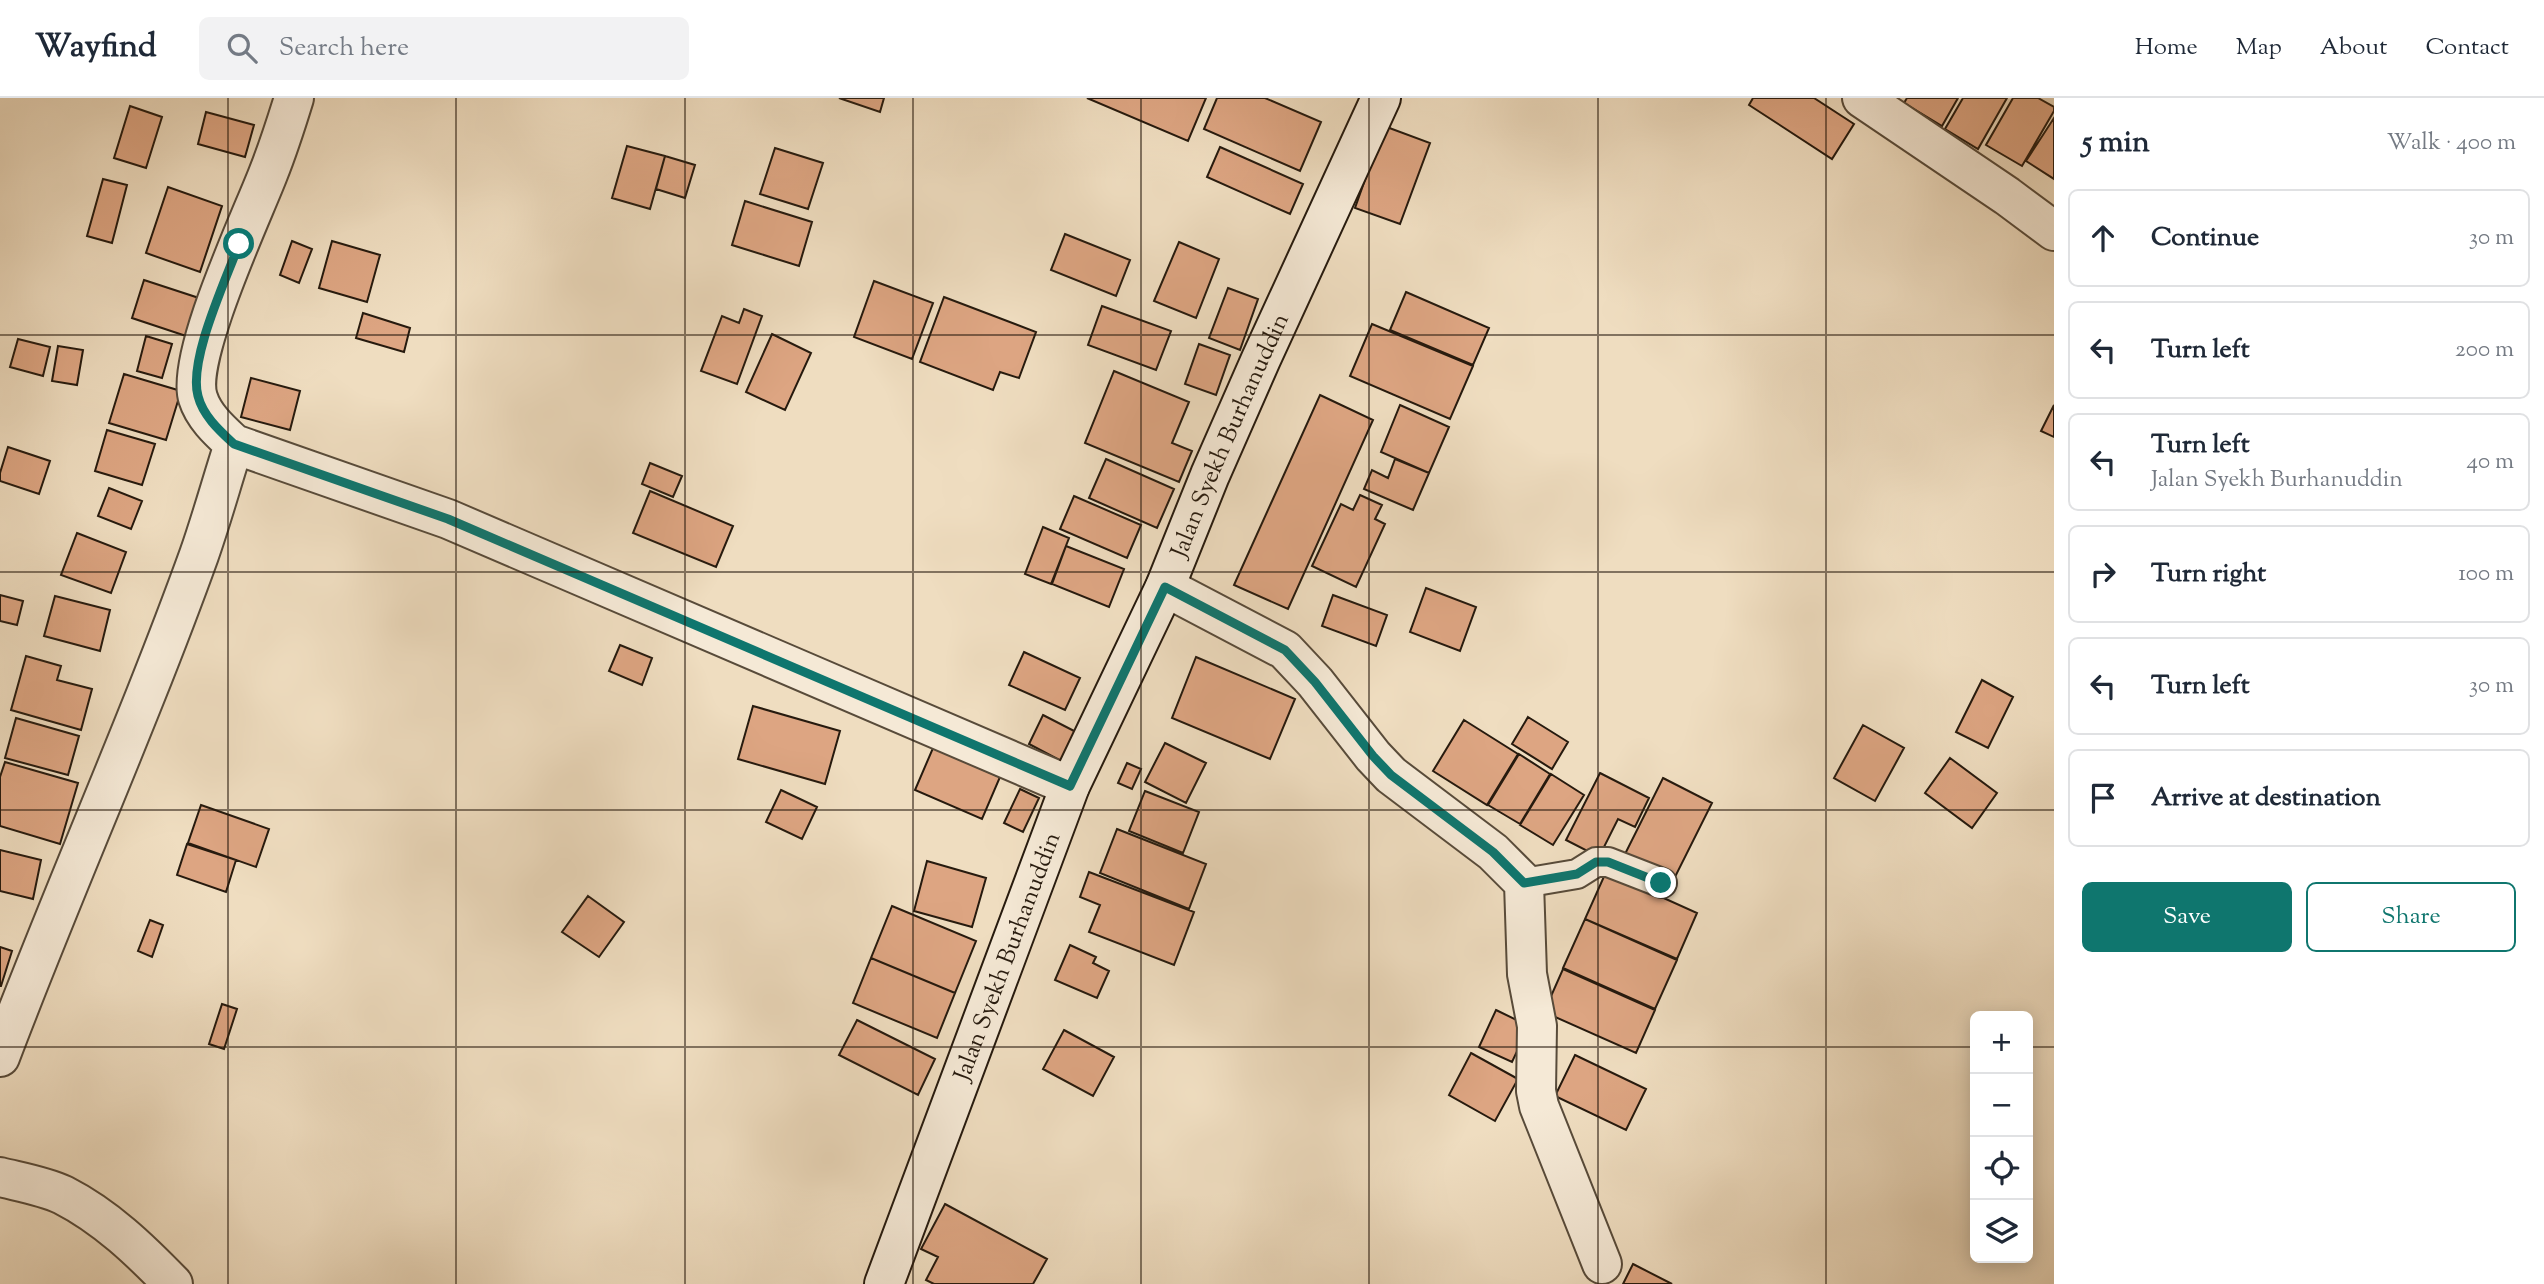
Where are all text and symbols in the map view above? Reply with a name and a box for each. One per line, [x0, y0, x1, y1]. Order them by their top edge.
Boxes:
search box [199, 17, 689, 80]
text: Wayfind [35, 24, 157, 72]
icon: search [223, 29, 261, 67]
text: Search here [279, 30, 409, 67]
text: Home [2135, 31, 2198, 65]
text: Map [2236, 31, 2282, 65]
text: About [2320, 31, 2387, 65]
text: Contact [2425, 31, 2509, 65]
text: 5 min [2082, 122, 2150, 165]
text: Walk · 400 m [2387, 127, 2516, 160]
icon: ahead [2084, 219, 2122, 257]
text: Continue [2151, 220, 2259, 257]
text: 30 m [2469, 222, 2514, 255]
route start [223, 228, 254, 259]
street label: Jalan Syekh Burhanuddin [1163, 308, 1299, 565]
icon: left [2084, 331, 2122, 369]
text: Turn left [2151, 332, 2250, 369]
text: 200 m [2455, 334, 2514, 367]
text: Turn left [2151, 427, 2250, 464]
icon: left [2084, 443, 2122, 481]
text: 40 m [2467, 446, 2514, 479]
text: Jalan Syekh Burhanuddin [2151, 464, 2403, 497]
icon: right [2084, 555, 2122, 593]
text: Turn right [2151, 556, 2266, 593]
text: 100 m [2458, 558, 2514, 591]
icon: left [2084, 667, 2122, 705]
text: Turn left [2151, 668, 2250, 705]
text: 30 m [2469, 670, 2514, 703]
icon: arrive [2084, 779, 2122, 817]
text: Arrive at destination [2151, 780, 2381, 817]
street label: Jalan Syekh Burhanuddin [946, 828, 1070, 1088]
route end [1645, 867, 1676, 898]
button: Save [2082, 882, 2292, 952]
button: Share [2306, 882, 2516, 952]
map controls [1970, 1011, 2033, 1263]
button: + [1970, 1011, 2033, 1074]
button: − [1970, 1074, 2033, 1137]
button: locate [1970, 1137, 2033, 1200]
button: layers [1970, 1200, 2033, 1263]

